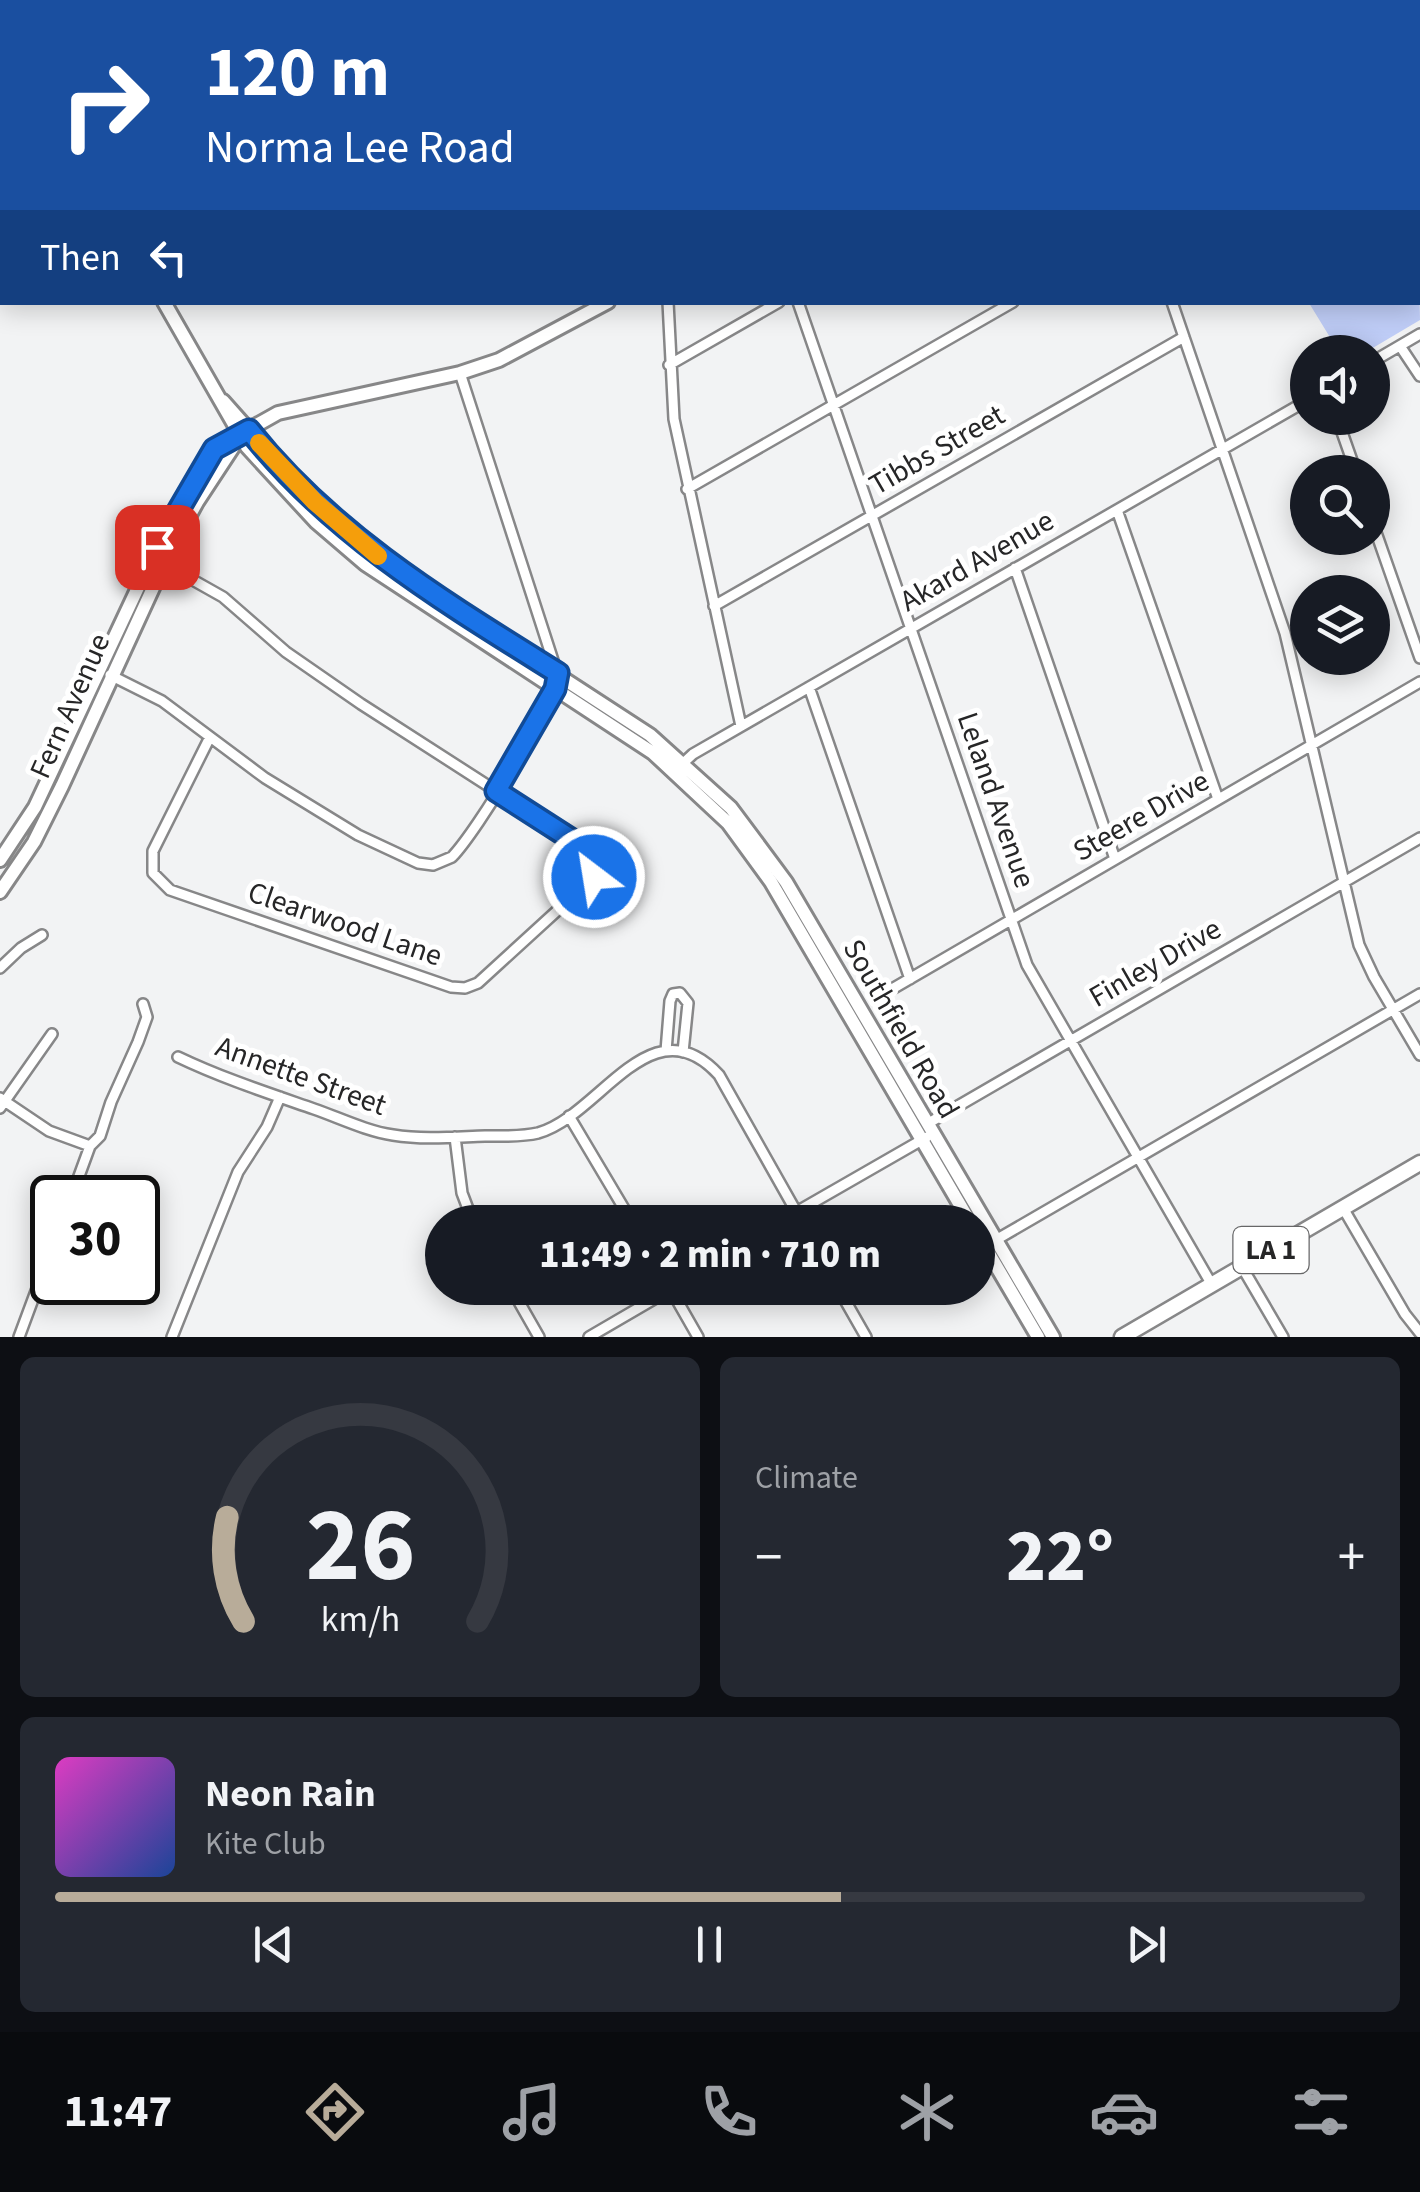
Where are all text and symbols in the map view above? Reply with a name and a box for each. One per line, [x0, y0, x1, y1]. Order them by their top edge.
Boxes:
text: 120 m [205, 23, 390, 123]
icon: right [40, 40, 170, 170]
text: Norma Lee Road [205, 116, 515, 180]
icon: left [141, 230, 196, 285]
text: Then [40, 231, 121, 285]
map controls [1290, 335, 1390, 675]
button: sound [1290, 335, 1390, 435]
street label: Tibbs Street [861, 394, 1013, 506]
button: search [1290, 455, 1390, 555]
street label: Akard Avenue [892, 500, 1062, 622]
pin [115, 505, 200, 590]
icon: arrive [130, 520, 185, 575]
button: layers [1290, 575, 1390, 675]
street label: Fern Avenue [19, 627, 121, 785]
street label: Leland Avenue [946, 706, 1046, 894]
street label: Steere Drive [1065, 760, 1217, 872]
position arrow [542, 825, 646, 929]
street label: Clearwood Lane [242, 871, 448, 977]
street label: Finley Drive [1081, 908, 1229, 1018]
street label: Southfield Road [832, 931, 970, 1127]
street label: Annette Street [210, 1025, 392, 1127]
speed limit sign: 30 [30, 1175, 160, 1305]
road number: LA 1 [1234, 1227, 1308, 1273]
text: 11:49 · 2 min · 710 m [539, 1228, 881, 1282]
text: Climate [755, 1455, 858, 1501]
text: 26 [305, 1473, 415, 1621]
text: 22° [1006, 1503, 1114, 1610]
text: − [755, 1519, 782, 1597]
text: + [1338, 1519, 1365, 1597]
text: km/h [320, 1594, 400, 1645]
text: Neon Rain [205, 1767, 376, 1821]
text: Kite Club [205, 1821, 326, 1867]
icon: previous [246, 1917, 301, 1972]
icon: pause [682, 1917, 737, 1972]
icon: next [1119, 1917, 1174, 1972]
icon: directions [300, 2077, 370, 2147]
icon: music [497, 2077, 567, 2147]
icon: phone [694, 2077, 764, 2147]
icon: climate [892, 2077, 962, 2147]
icon: car [1089, 2077, 1159, 2147]
icon: filters [1286, 2077, 1356, 2147]
text: 11:47 [64, 2080, 172, 2144]

